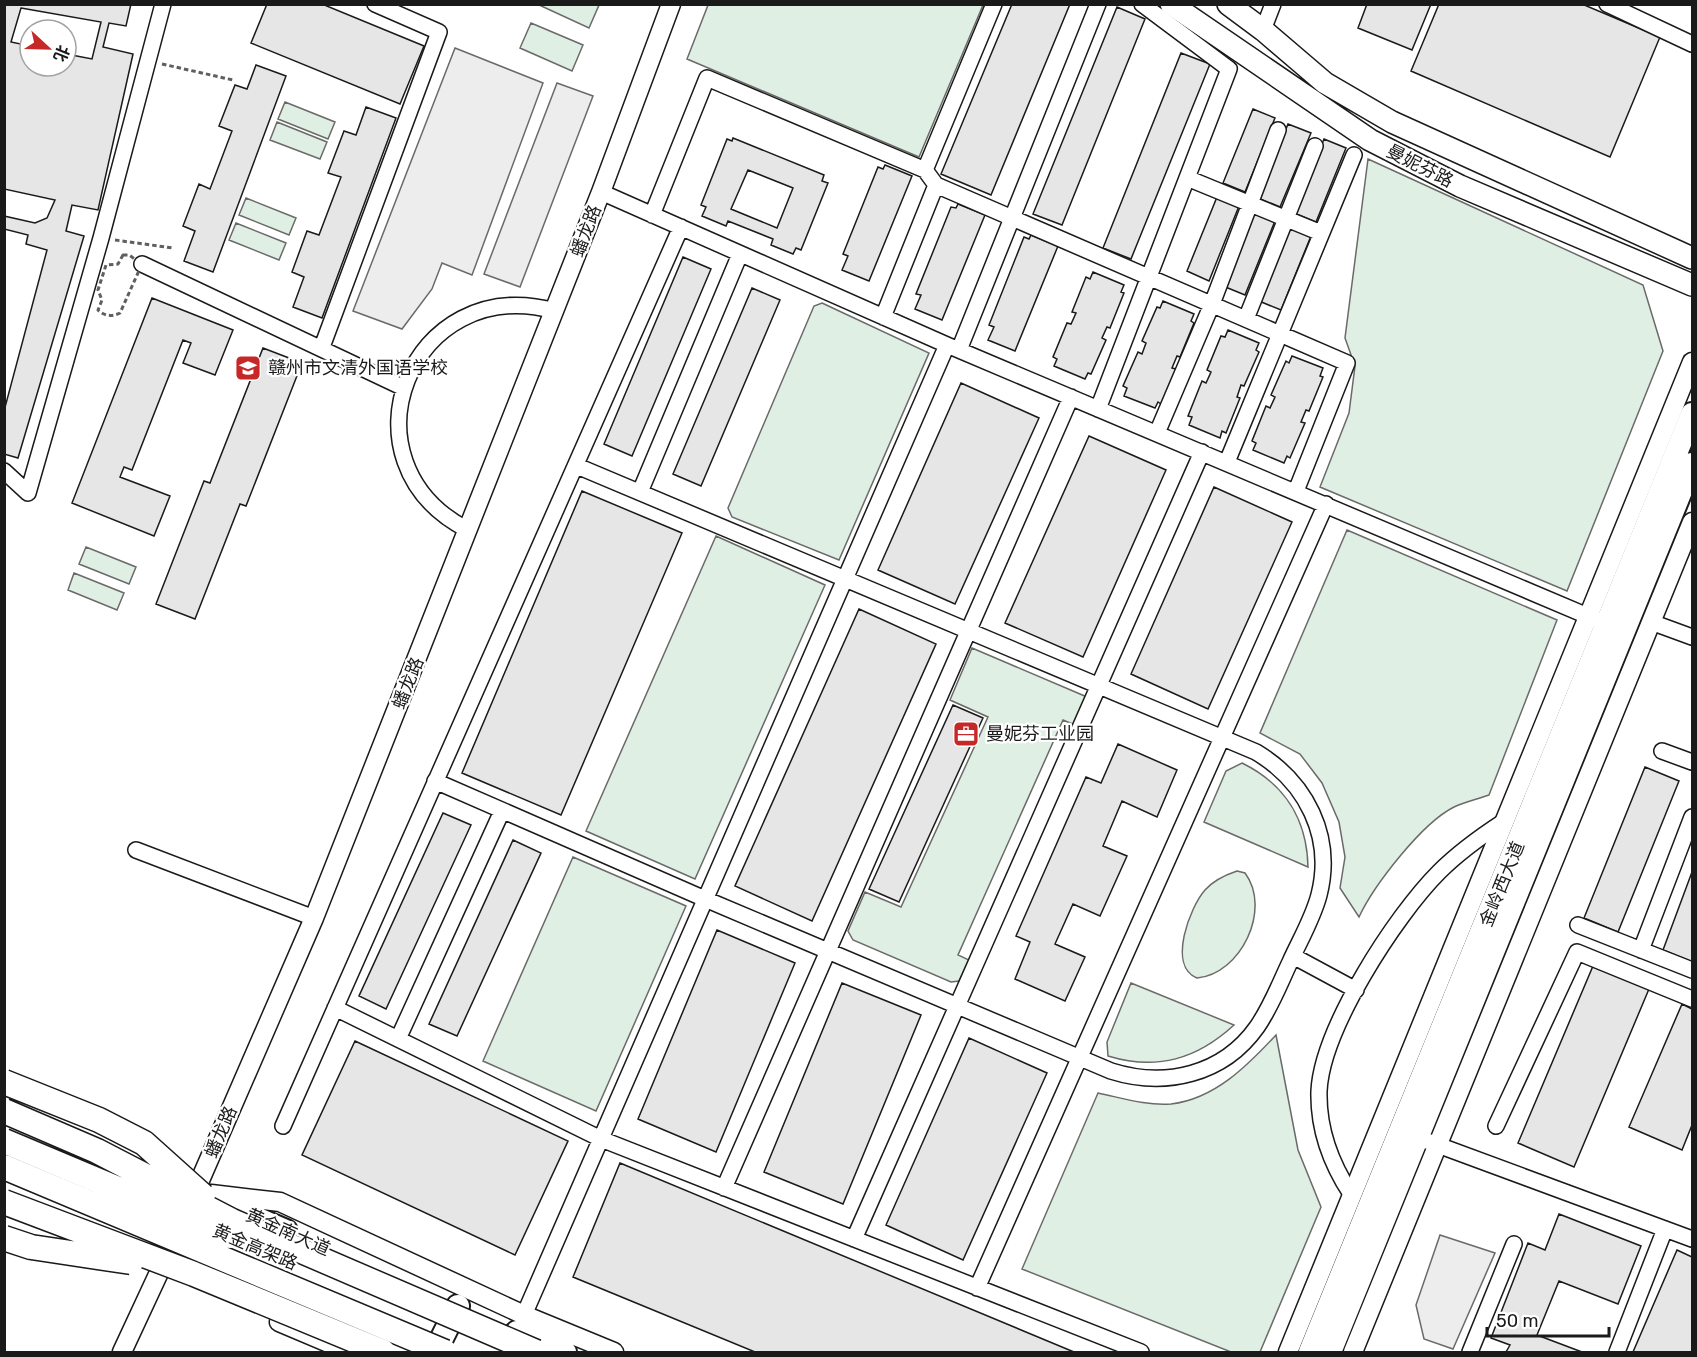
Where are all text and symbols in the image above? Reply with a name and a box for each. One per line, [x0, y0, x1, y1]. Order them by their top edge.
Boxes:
north arrow [18, 18, 78, 78]
text: 北 [50, 42, 73, 64]
street label: 曼妮芬路 [1383, 140, 1457, 192]
street label: 蟠龙路 [566, 202, 606, 260]
school or university icon: 赣州市文清外国语学校 [233, 353, 263, 383]
place label: 赣州市文清外国语学校 [268, 357, 448, 379]
street label: 蟠龙路 [388, 654, 428, 712]
office icon: 曼妮芬工业园 [951, 719, 981, 749]
place label: 曼妮芬工业园 [986, 723, 1094, 745]
street label: 金岭西大道 [1475, 838, 1529, 930]
street label: 蟠龙路 [200, 1103, 242, 1161]
street label: 黄金南大道 [242, 1204, 334, 1260]
street label: 黄金高架路 [209, 1219, 301, 1275]
scale bar [1487, 1300, 1608, 1338]
text: 50 m [1496, 1310, 1539, 1332]

